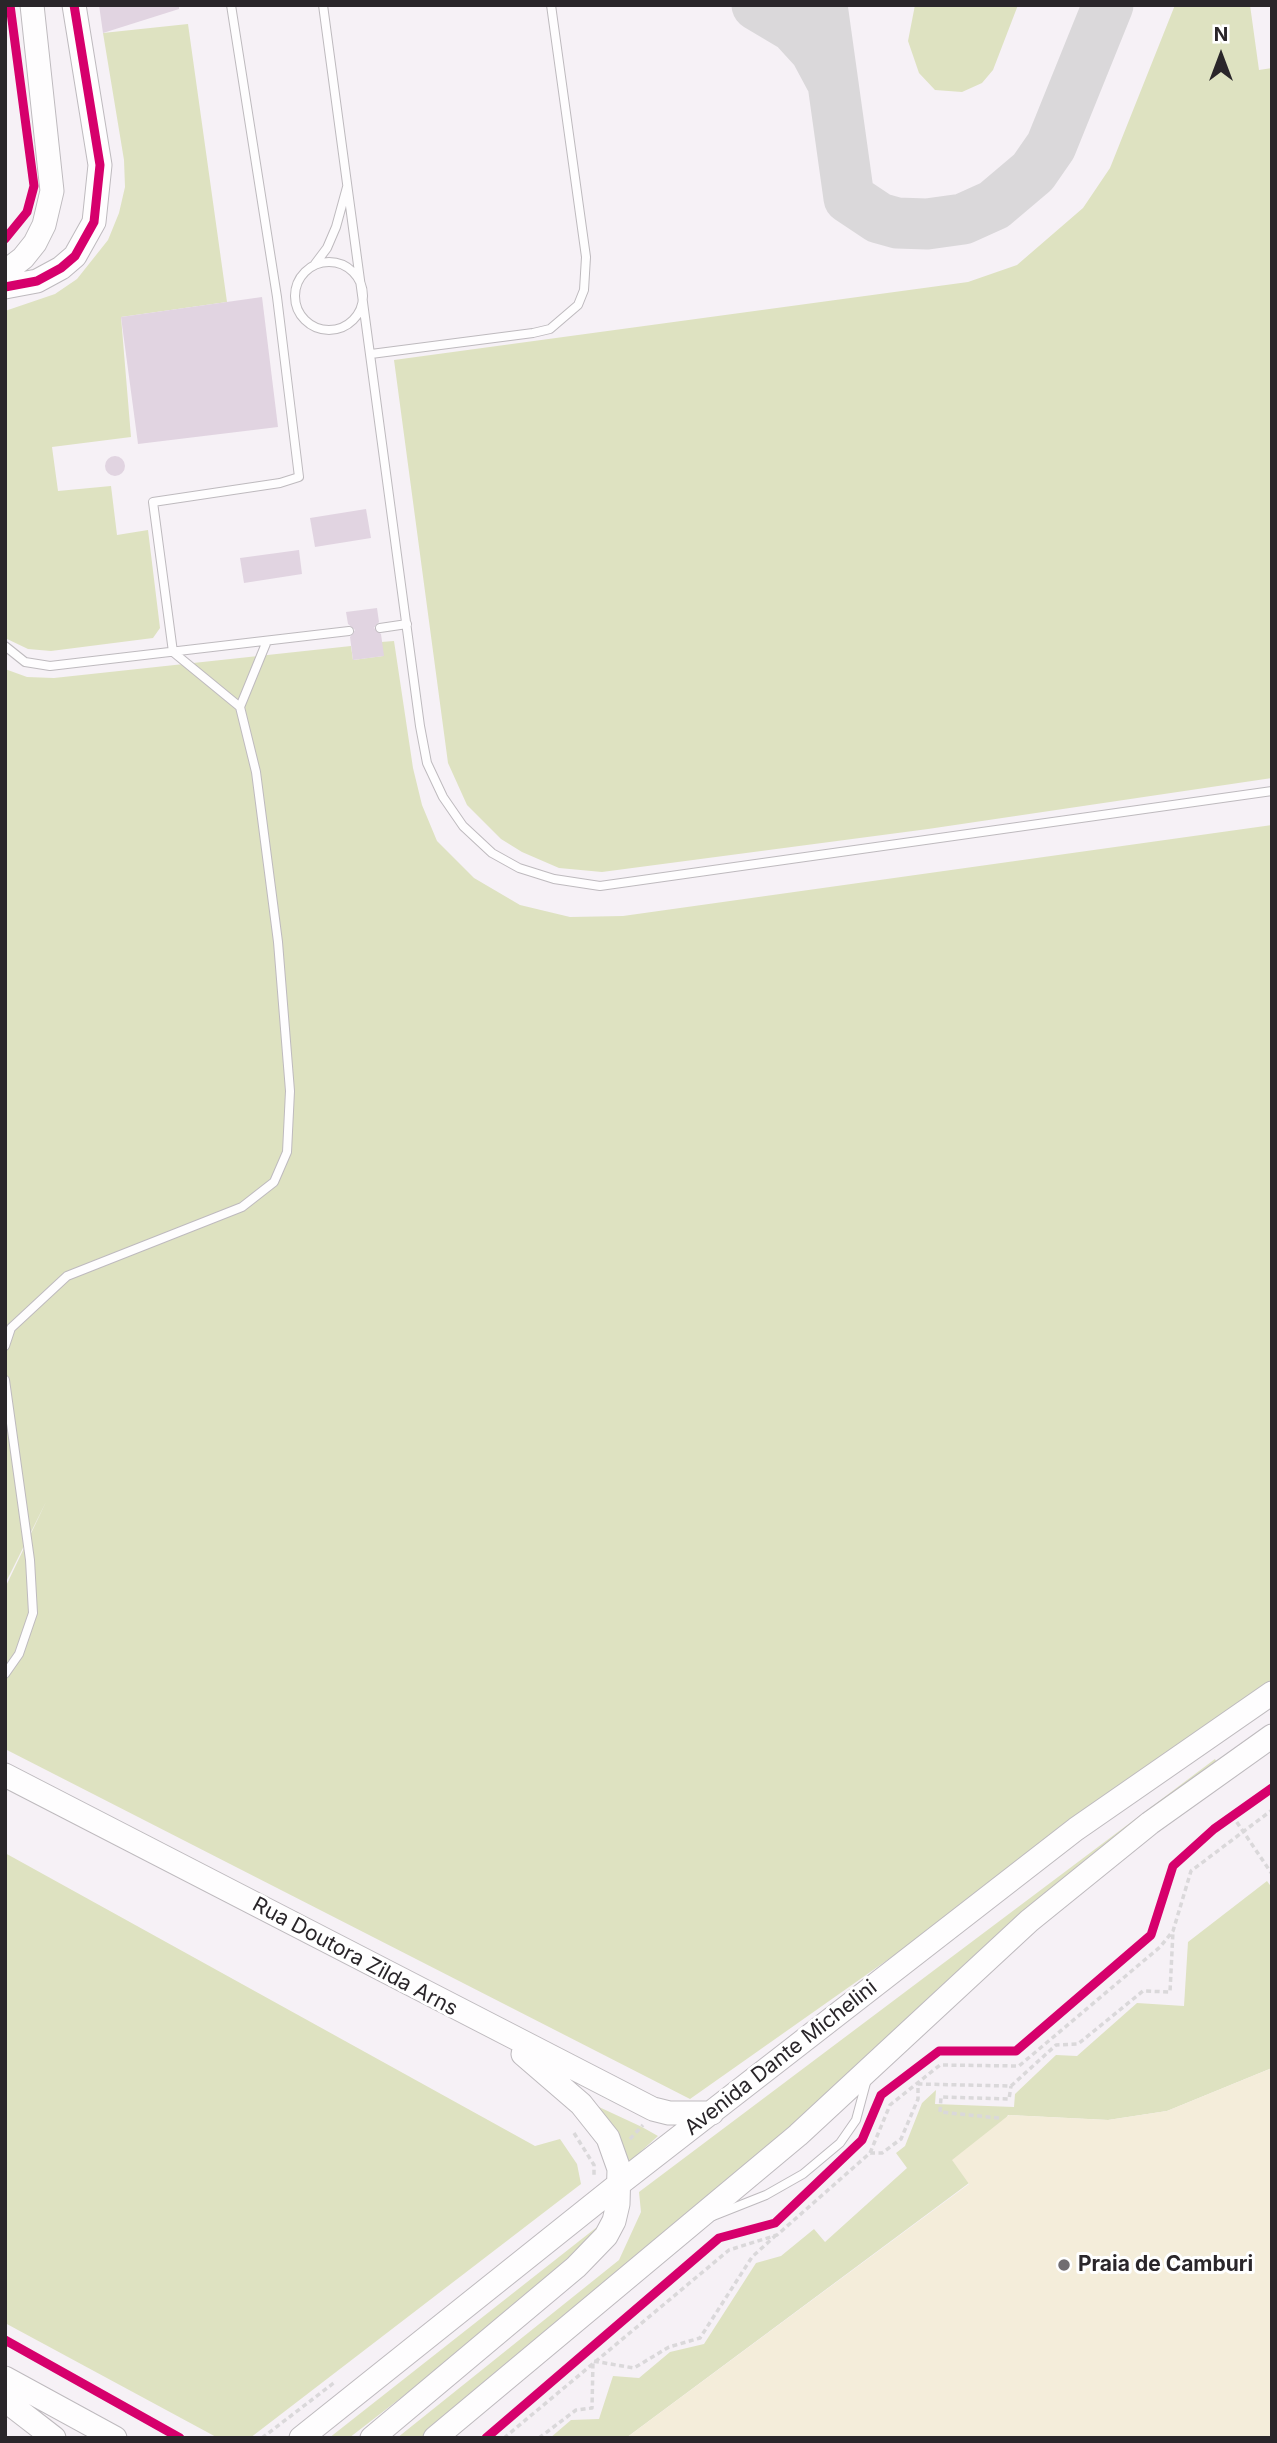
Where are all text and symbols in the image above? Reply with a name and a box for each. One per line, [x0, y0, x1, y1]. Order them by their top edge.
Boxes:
north arrow [1186, 21, 1256, 91]
text: N [1214, 23, 1228, 46]
street label: Rua Doutora Zilda Arns [248, 1892, 462, 2022]
street label: Avenida Dante Michelini [680, 1975, 882, 2141]
place label: Praia de Camburi [1078, 2252, 1253, 2278]
marker: Praia de Camburi [1056, 2257, 1072, 2273]

